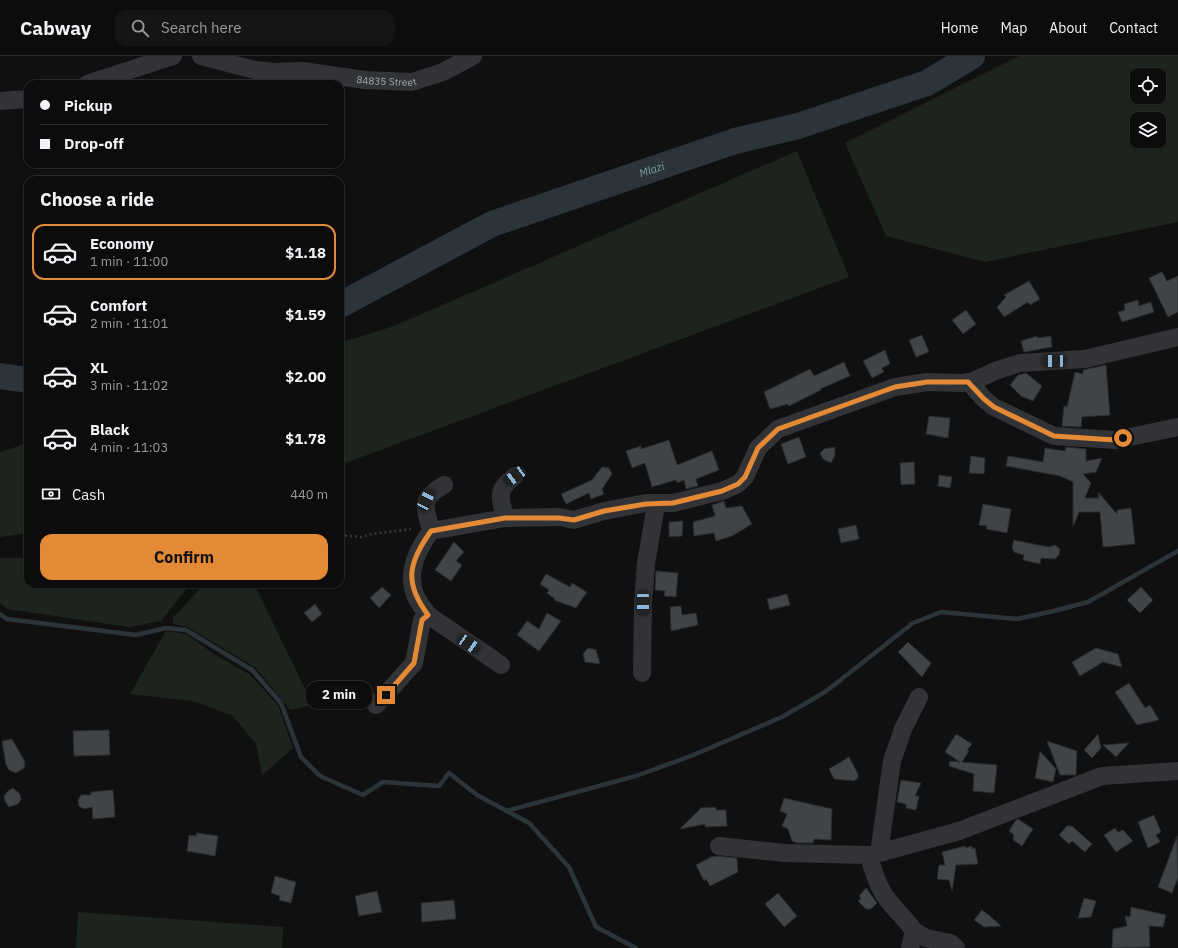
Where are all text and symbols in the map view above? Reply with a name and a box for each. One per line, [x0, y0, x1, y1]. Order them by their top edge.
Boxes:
search box [115, 10, 395, 46]
text: Cabway [20, 16, 91, 40]
icon: search [129, 17, 151, 39]
text: Search here [161, 18, 241, 37]
text: Home [941, 19, 978, 37]
text: Map [1000, 19, 1027, 37]
text: About [1049, 19, 1087, 37]
text: Contact [1109, 19, 1158, 37]
map controls [1130, 68, 1166, 148]
button: locate [1130, 68, 1166, 104]
street label: 84835 Street [356, 72, 419, 89]
text: Pickup [64, 96, 112, 115]
button: layers [1130, 112, 1166, 148]
text: Drop-off [64, 134, 124, 153]
water label: Mlazi [637, 159, 666, 180]
text: Choose a ride [40, 188, 154, 211]
icon: car [42, 234, 78, 270]
text: Economy [90, 234, 154, 253]
text: $1.18 [285, 243, 326, 262]
text: 1 min · 11:00 [90, 253, 168, 270]
icon: car [42, 296, 78, 332]
text: Comfort [90, 296, 147, 315]
text: $1.59 [285, 305, 326, 324]
text: 2 min · 11:01 [90, 315, 168, 332]
car [1042, 355, 1066, 367]
icon: car [42, 358, 78, 394]
text: XL [90, 358, 108, 377]
text: $2.00 [285, 367, 326, 386]
text: 3 min · 11:02 [90, 377, 168, 394]
icon: car [42, 420, 78, 456]
text: Black [90, 420, 130, 439]
text: $1.78 [285, 429, 326, 448]
route start [1114, 429, 1132, 447]
text: 4 min · 11:03 [90, 439, 168, 456]
car [502, 464, 528, 488]
icon: cash [40, 483, 62, 505]
text: Cash [72, 485, 105, 504]
text: 440 m [290, 486, 328, 503]
car [415, 487, 437, 513]
button: Confirm [40, 534, 328, 580]
car [637, 591, 649, 615]
car [456, 632, 482, 656]
callout: 2 min [306, 681, 372, 709]
text: 2 min [322, 686, 356, 703]
route end [377, 686, 395, 704]

